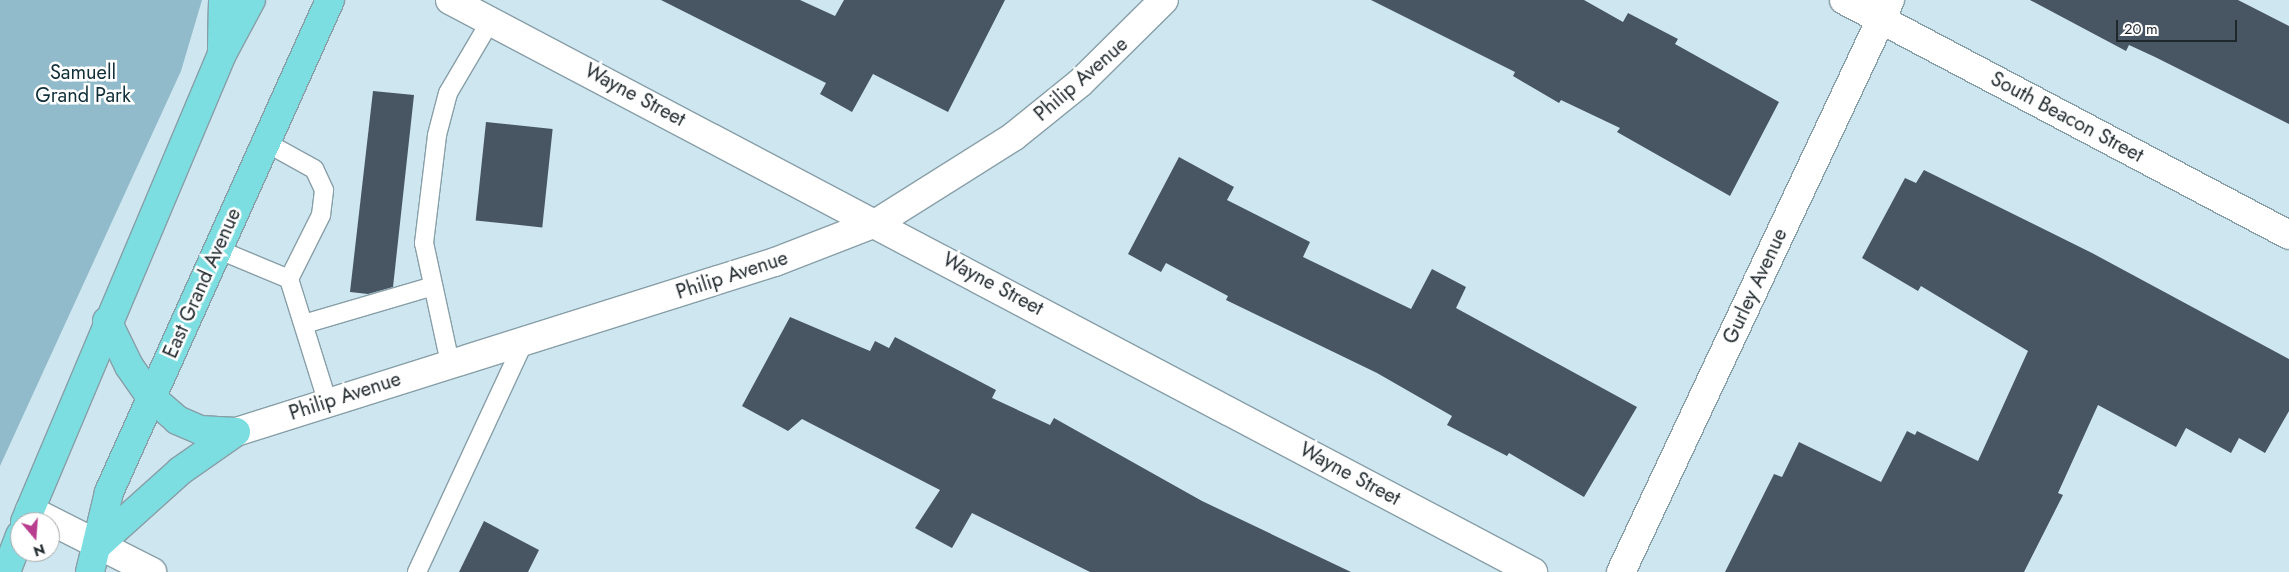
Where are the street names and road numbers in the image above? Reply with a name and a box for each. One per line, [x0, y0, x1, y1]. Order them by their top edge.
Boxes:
street label: Philip Avenue [1029, 32, 1133, 126]
street label: Wayne Street [581, 58, 689, 132]
street label: South Beacon Street [1987, 67, 2147, 167]
street label: East Grand Avenue [158, 204, 246, 362]
street label: Gurley Avenue [1718, 224, 1792, 348]
street label: Philip Avenue [673, 246, 791, 304]
street label: Wayne Street [939, 247, 1047, 321]
street label: Philip Avenue [286, 367, 404, 425]
street label: Wayne Street [1296, 437, 1404, 511]

